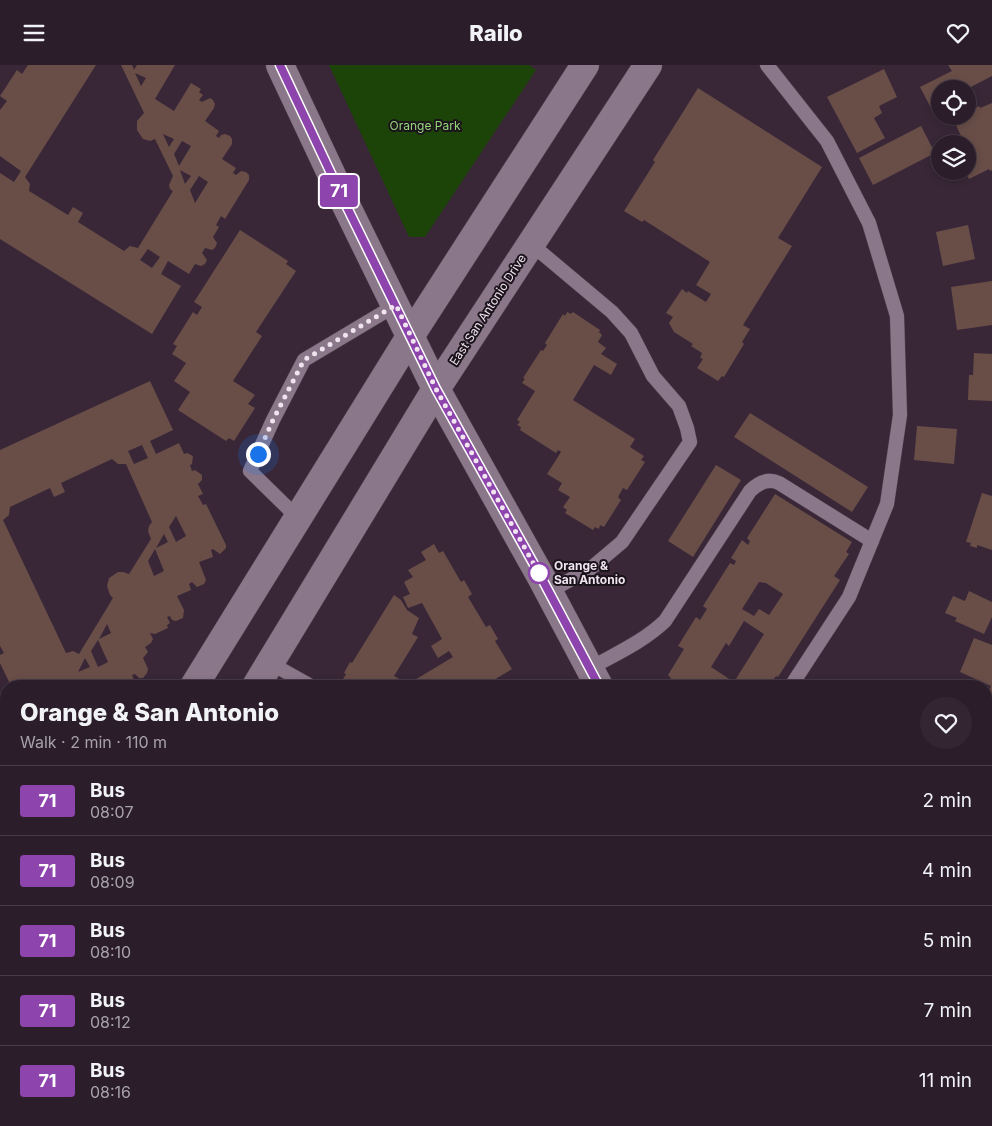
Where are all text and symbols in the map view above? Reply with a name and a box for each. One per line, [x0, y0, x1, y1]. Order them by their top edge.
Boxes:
icon: menu [20, 19, 48, 47]
icon: heart [944, 19, 972, 47]
text: Railo [469, 20, 523, 46]
map controls [931, 80, 976, 180]
button: locate [931, 80, 976, 125]
park label: Orange Park [390, 118, 461, 133]
button: layers [931, 135, 976, 180]
line badge: 71 [316, 175, 362, 207]
text: 71 [330, 180, 348, 201]
street label: East San Antonio Drive [446, 251, 529, 368]
your location [246, 442, 271, 467]
place label: Orange & San Antonio [554, 558, 625, 587]
marker: Orange & San Antonio [528, 562, 550, 584]
button: heart [920, 697, 972, 749]
text: Orange & San Antonio [20, 698, 279, 727]
text: Walk · 2 min · 110 m [20, 732, 167, 752]
text: Bus [90, 779, 125, 802]
text: 2 min [923, 789, 972, 812]
text: 71 [38, 790, 57, 811]
text: 08:07 [90, 802, 133, 822]
text: Bus [90, 849, 125, 872]
text: 4 min [922, 859, 972, 882]
text: 71 [38, 860, 57, 881]
text: 08:09 [90, 872, 135, 892]
text: Bus [90, 919, 125, 942]
text: 5 min [923, 929, 972, 952]
text: 71 [38, 930, 57, 951]
text: 08:10 [90, 942, 131, 962]
text: Bus [90, 989, 125, 1012]
text: 7 min [923, 999, 972, 1022]
text: 71 [38, 1000, 57, 1021]
text: 08:12 [90, 1012, 131, 1032]
text: Bus [90, 1059, 125, 1082]
text: 11 min [919, 1069, 972, 1092]
text: 71 [38, 1070, 57, 1091]
text: 08:16 [90, 1082, 131, 1102]

